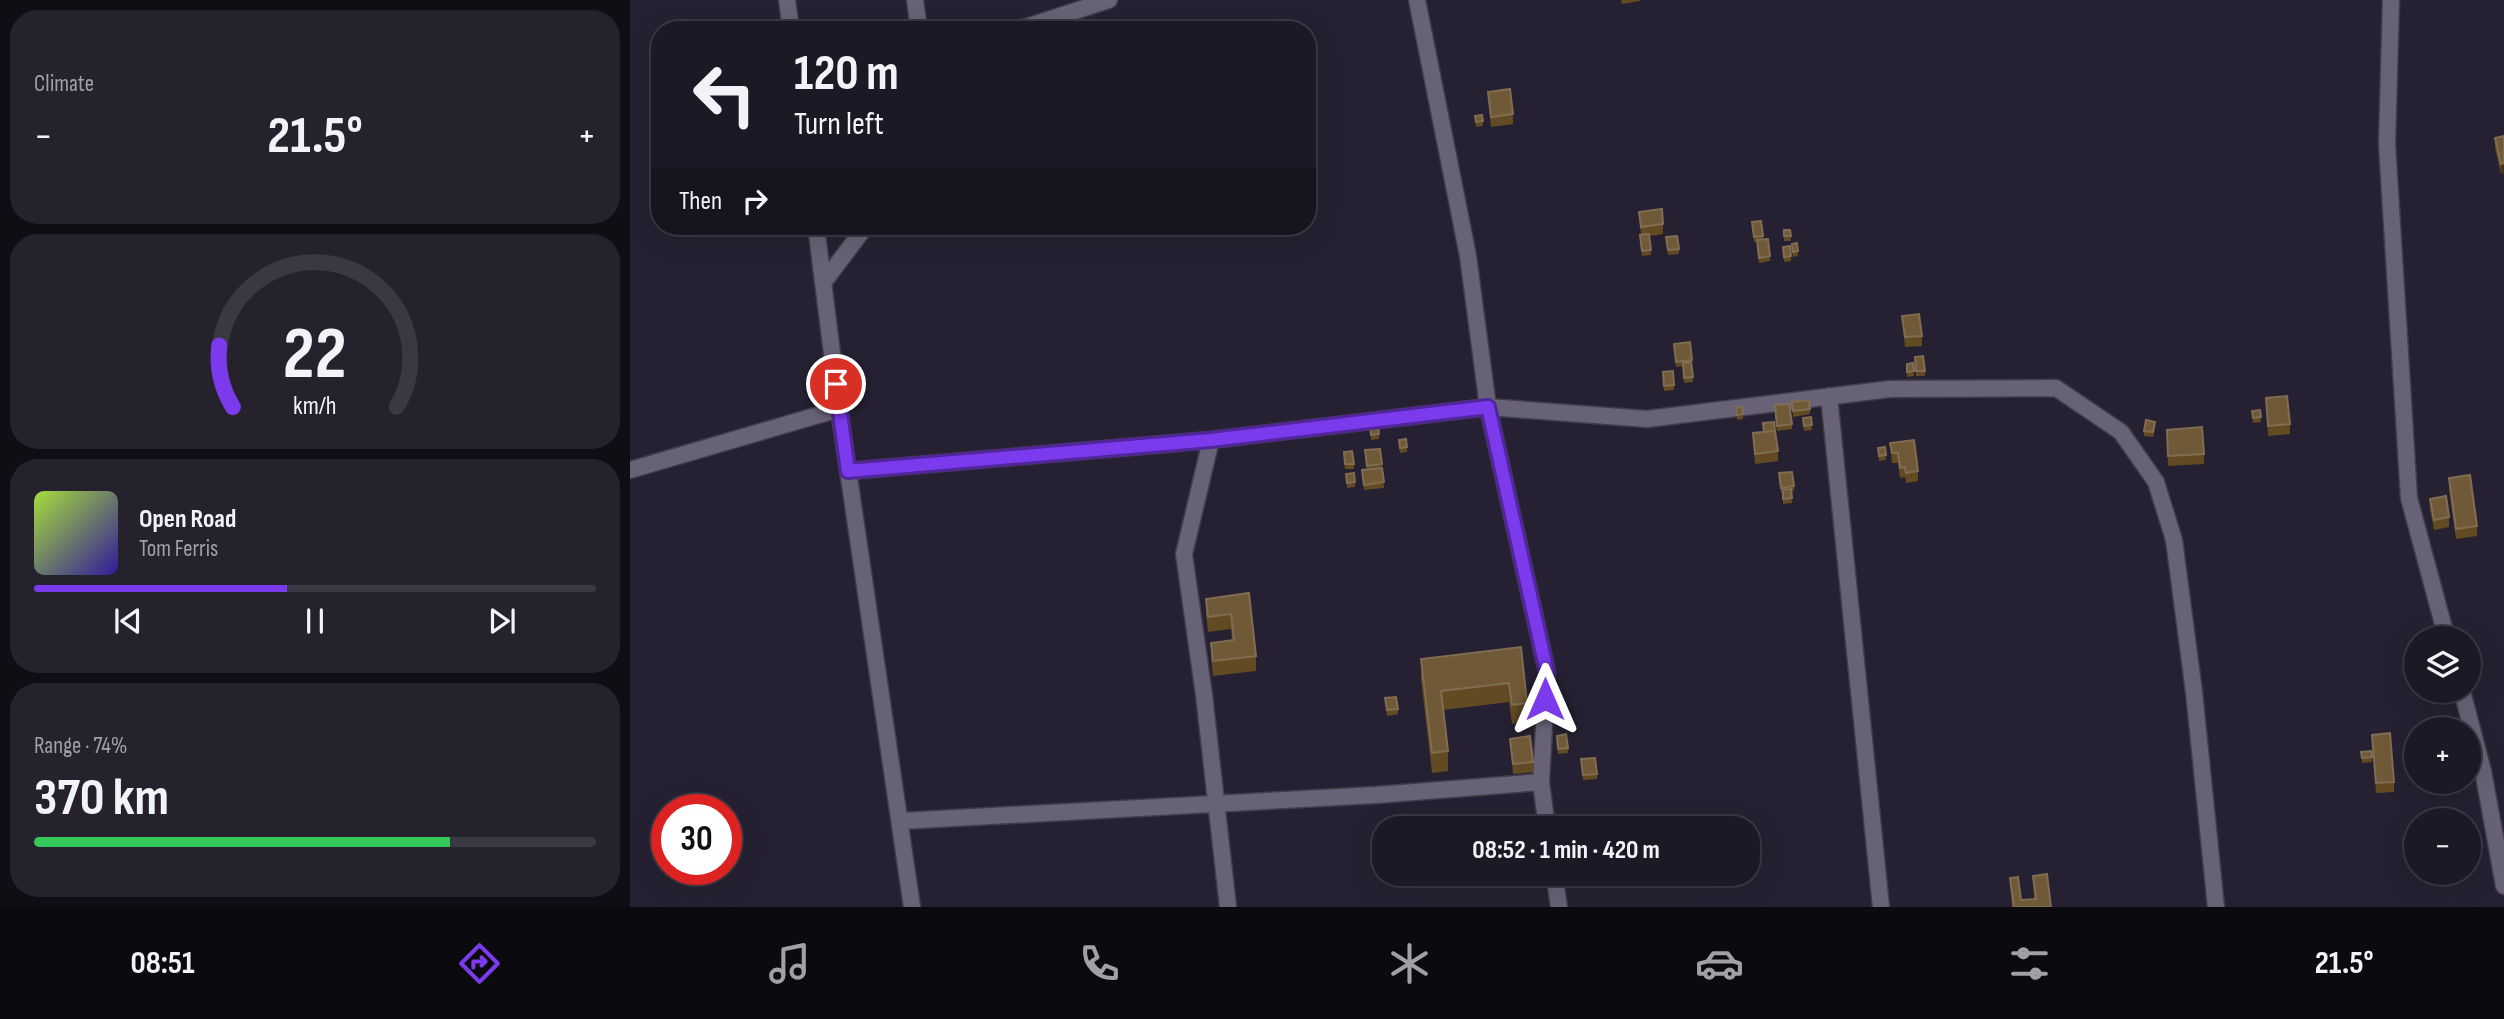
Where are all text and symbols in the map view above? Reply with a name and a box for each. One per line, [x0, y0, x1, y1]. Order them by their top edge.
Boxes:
text: 120 m [794, 45, 899, 104]
icon: left [679, 49, 770, 140]
text: Climate [34, 70, 94, 98]
text: 21.5° [267, 105, 363, 168]
text: Turn left [794, 105, 884, 144]
text: − [34, 114, 53, 159]
text: + [577, 114, 596, 159]
icon: right [736, 182, 774, 220]
text: Then [679, 186, 722, 217]
text: 22 [283, 312, 347, 400]
pin [806, 354, 866, 414]
icon: arrive [817, 365, 855, 403]
text: km/h [293, 391, 337, 422]
text: Open Road [139, 504, 236, 535]
text: Tom Ferris [139, 535, 218, 563]
icon: previous [109, 602, 147, 640]
icon: pause [296, 602, 334, 640]
icon: next [483, 602, 521, 640]
map controls [2404, 626, 2481, 885]
button: layers [2404, 626, 2481, 703]
position arrow [1508, 662, 1582, 736]
button: + [2404, 717, 2481, 794]
text: Range · 74% [34, 732, 128, 760]
text: 370 km [34, 767, 169, 830]
speed limit sign: 30 [651, 794, 742, 885]
button: − [2404, 808, 2481, 885]
text: 08:52 · 1 min · 420 m [1472, 835, 1660, 866]
icon: directions [455, 939, 504, 988]
icon: music [765, 939, 814, 988]
icon: phone [1075, 939, 1124, 988]
icon: climate [1385, 939, 1434, 988]
icon: car [1695, 939, 1744, 988]
icon: filters [2005, 939, 2054, 988]
text: 08:51 [130, 944, 195, 983]
text: 21.5° [2315, 944, 2373, 983]

